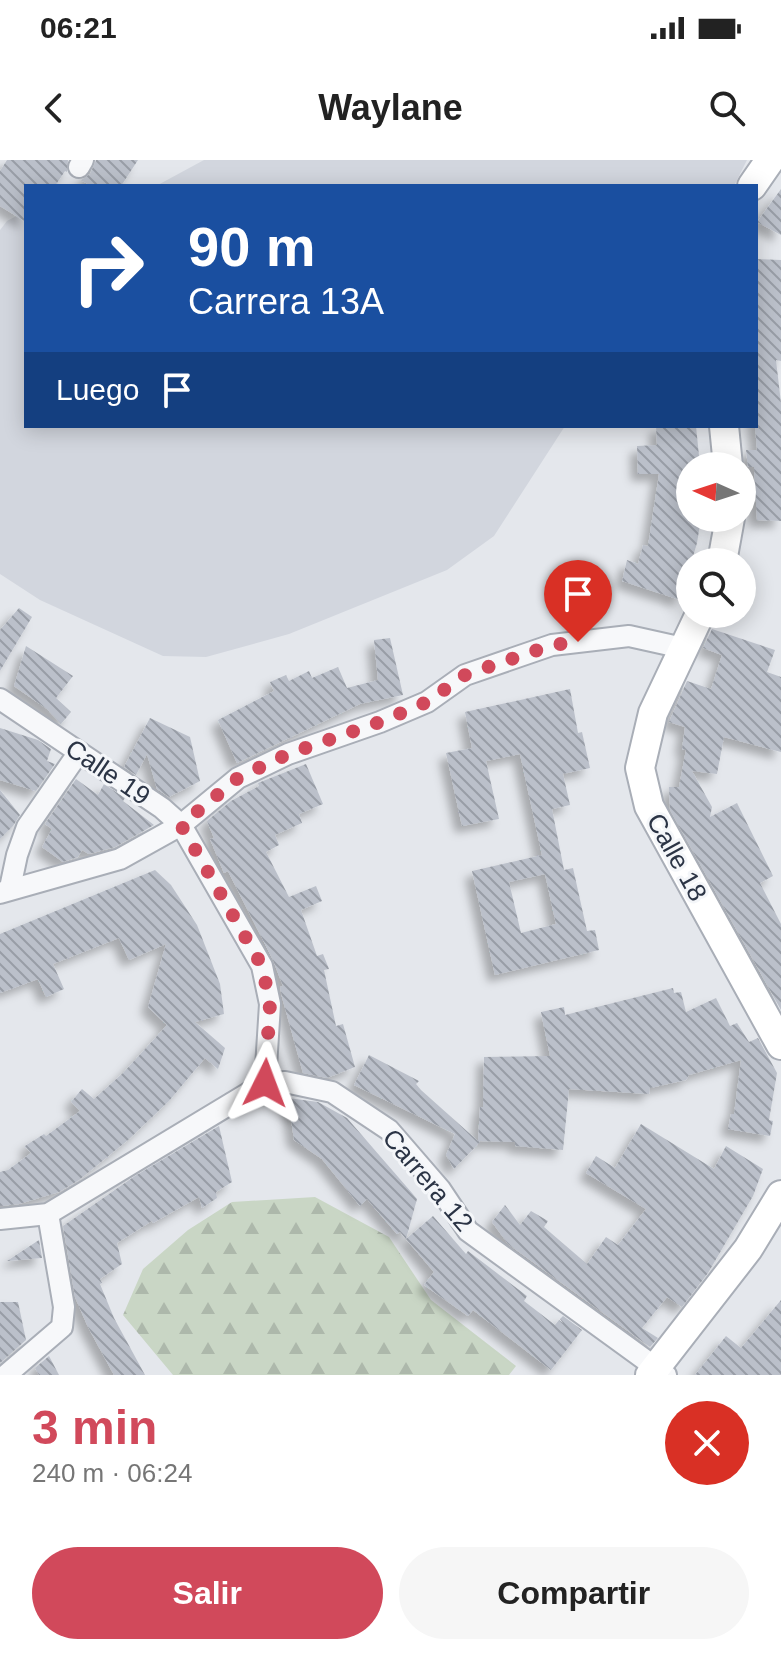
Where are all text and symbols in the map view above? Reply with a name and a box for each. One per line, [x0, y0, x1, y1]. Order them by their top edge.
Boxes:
text: 06:21 [40, 11, 117, 44]
icon: back [32, 86, 76, 130]
icon: search [705, 86, 749, 130]
text: Waylane [318, 87, 463, 128]
text: 90 m [188, 215, 316, 278]
icon: right [56, 216, 160, 320]
text: Carrera 13A [188, 281, 384, 322]
icon: arrive [155, 368, 199, 412]
text: Luego [56, 373, 139, 406]
north arrow [676, 452, 756, 532]
map controls [676, 452, 756, 628]
button: search [676, 548, 756, 628]
pin [544, 560, 612, 642]
icon: arrive [556, 572, 600, 616]
street label: Calle 19 [60, 733, 156, 811]
street label: Calle 18 [641, 808, 713, 906]
position arrow [223, 1041, 307, 1125]
street label: Carrera 12 [377, 1123, 479, 1237]
text: 3 min [32, 1401, 157, 1454]
button: close [665, 1401, 749, 1485]
text: 240 m · 06:24 [32, 1458, 192, 1488]
button: Salir [32, 1547, 383, 1639]
button: Compartir [399, 1547, 749, 1639]

